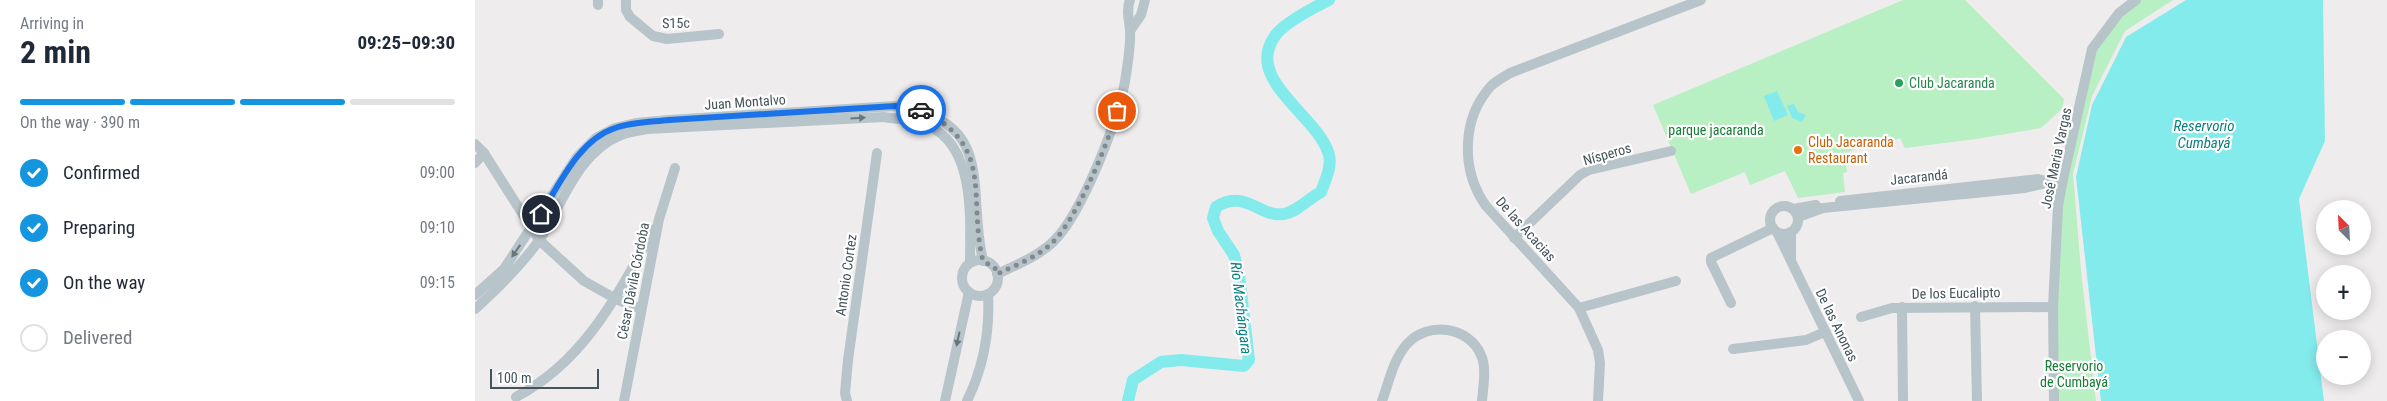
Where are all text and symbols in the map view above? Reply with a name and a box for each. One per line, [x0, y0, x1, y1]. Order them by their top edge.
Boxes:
text: Arriving in [20, 14, 84, 33]
street label: S15c [662, 15, 690, 31]
text: 09:25–09:30 [357, 31, 455, 54]
text: 2 min [20, 33, 91, 71]
place label: Club Jacaranda [1909, 75, 1995, 91]
marker: Club Jacaranda [1893, 77, 1905, 89]
courier [896, 85, 946, 135]
pin [1096, 90, 1138, 132]
street label: Juan Montalvo [704, 91, 786, 113]
icon: car [907, 96, 935, 124]
icon: bag [1103, 97, 1131, 125]
street label: José Maria Vargas [2037, 106, 2075, 210]
text: On the way · 390 m [20, 113, 140, 132]
one-way arrow [850, 114, 866, 122]
water label: Reservorio Cumbayá [2173, 117, 2235, 152]
park label: parque jacaranda [1668, 122, 1764, 138]
place label: Club Jacaranda Restaurant [1808, 134, 1894, 166]
street label: Nísperos [1581, 140, 1633, 168]
marker: Club Jacaranda Restaurant [1792, 144, 1804, 156]
icon: check [20, 159, 48, 187]
text: Confirmed [63, 161, 140, 184]
text: 09:00 [420, 163, 455, 182]
street label: Jacarandá [1889, 166, 1949, 188]
pin [520, 193, 562, 235]
street label: De las Acacias [1493, 193, 1559, 265]
icon: home [527, 200, 555, 228]
north arrow [2316, 200, 2371, 255]
map controls [2316, 200, 2371, 385]
icon: check [20, 214, 48, 242]
text: Preparing [63, 216, 135, 239]
text: 09:10 [420, 218, 455, 237]
street label: César Dávila Córdoba [614, 221, 652, 341]
street label: Antonio Cortez [832, 233, 860, 317]
one-way arrow [511, 244, 521, 258]
water label: Río Machángara [1226, 261, 1256, 355]
button: + [2316, 265, 2371, 320]
icon: check [20, 269, 48, 297]
text: On the way [63, 271, 145, 294]
text: 09:15 [420, 273, 455, 292]
street label: De los Eucalipto [1911, 284, 2001, 302]
street label: De las Anonas [1812, 286, 1862, 364]
text: Delivered [63, 326, 132, 349]
button: − [2316, 330, 2371, 385]
one-way arrow [954, 332, 962, 347]
park label: Reservorio de Cumbayá [2040, 358, 2108, 390]
scale bar [490, 366, 599, 389]
text: 100 m [497, 370, 532, 386]

